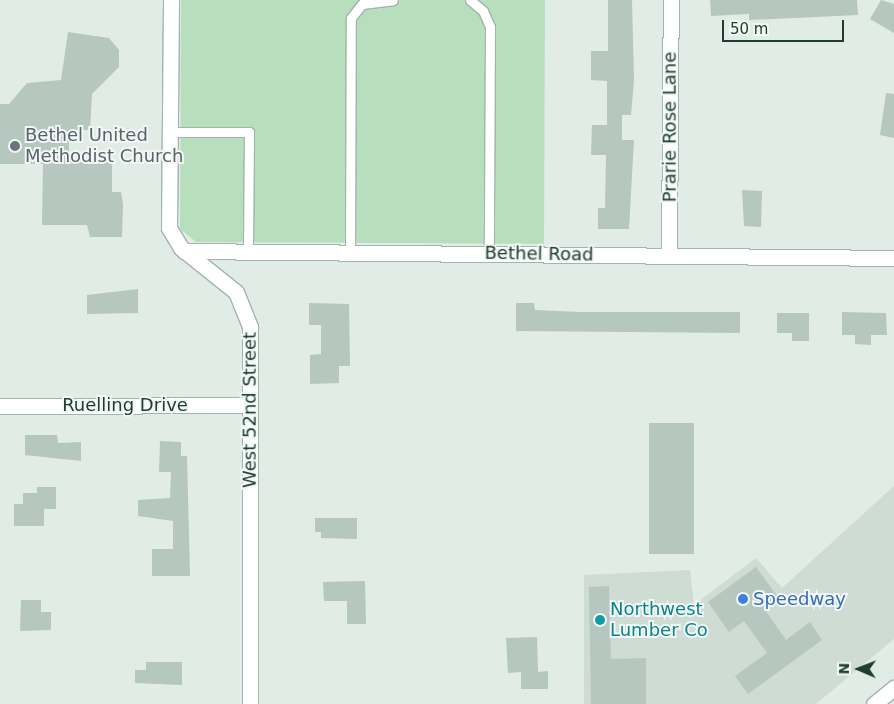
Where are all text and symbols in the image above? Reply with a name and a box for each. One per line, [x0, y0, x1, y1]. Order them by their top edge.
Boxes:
scale bar [724, 10, 846, 42]
text: 50 m [730, 20, 768, 38]
street label: Prarie Rose Lane [659, 52, 681, 202]
place label: Bethel United Methodist Church [25, 125, 183, 168]
marker: Bethel United Methodist Church [9, 140, 21, 152]
street label: Bethel Road [484, 242, 594, 266]
street label: West 52nd Street [239, 332, 261, 488]
street label: Ruelling Drive [62, 394, 188, 416]
place label: Speedway [753, 588, 846, 610]
marker: Speedway [737, 593, 749, 605]
place label: Northwest Lumber Co [610, 599, 708, 642]
marker: Northwest Lumber Co [594, 614, 606, 626]
north arrow [834, 644, 884, 694]
text: N [836, 663, 852, 675]

